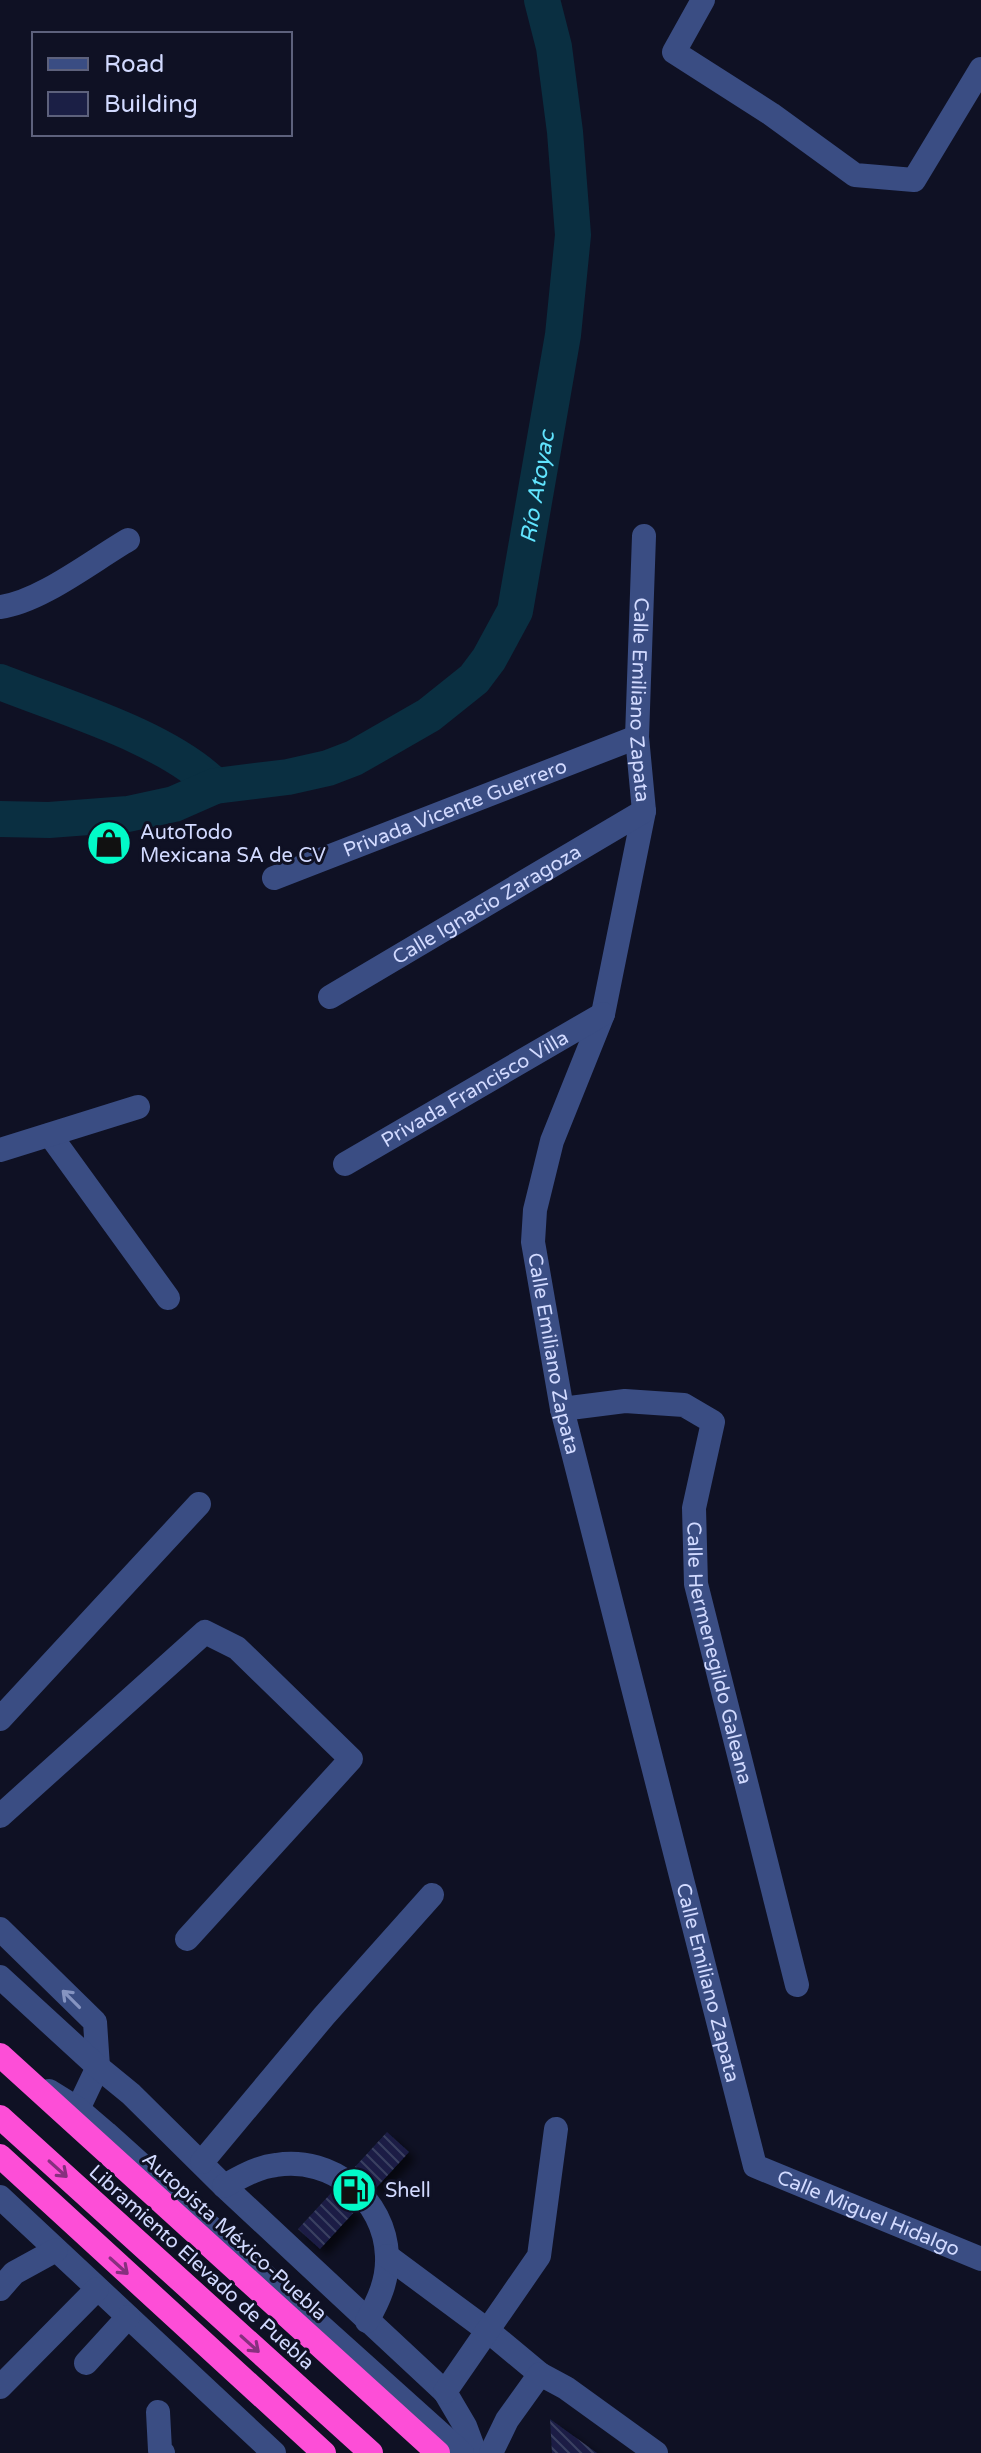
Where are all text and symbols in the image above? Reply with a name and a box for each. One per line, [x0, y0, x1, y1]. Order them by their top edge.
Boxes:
legend [32, 32, 292, 136]
text: Road [104, 50, 164, 79]
text: Building [104, 90, 198, 119]
water label: Río Atoyac [515, 427, 560, 545]
street label: Calle Emiliano Zapata [624, 597, 654, 803]
street label: Privada Vicente Guerrero [340, 754, 570, 863]
shop icon: AutoTodo Mexicana SA de CV [85, 819, 133, 867]
place label: AutoTodo Mexicana SA de CV [140, 821, 326, 868]
street label: Calle Ignacio Zaragoza [388, 840, 586, 970]
street label: Privada Francisco Villa [377, 1026, 573, 1153]
street label: Calle Emiliano Zapata [522, 1251, 584, 1457]
street label: Calle Hermenegildo Galeana [681, 1521, 757, 1787]
street label: Calle Emiliano Zapata [670, 1881, 744, 2085]
one-way arrow [62, 1990, 81, 2009]
street label: Autopista México-Puebla [137, 2147, 332, 2326]
one-way arrow [47, 2160, 67, 2178]
street label: Libramiento Elevado de Puebla [84, 2160, 319, 2375]
street label: Calle Miguel Hidalgo [773, 2165, 963, 2262]
fuel station icon: Shell [330, 2166, 378, 2214]
place label: Shell [385, 2179, 431, 2203]
one-way arrow [109, 2256, 129, 2274]
one-way arrow [240, 2334, 260, 2352]

